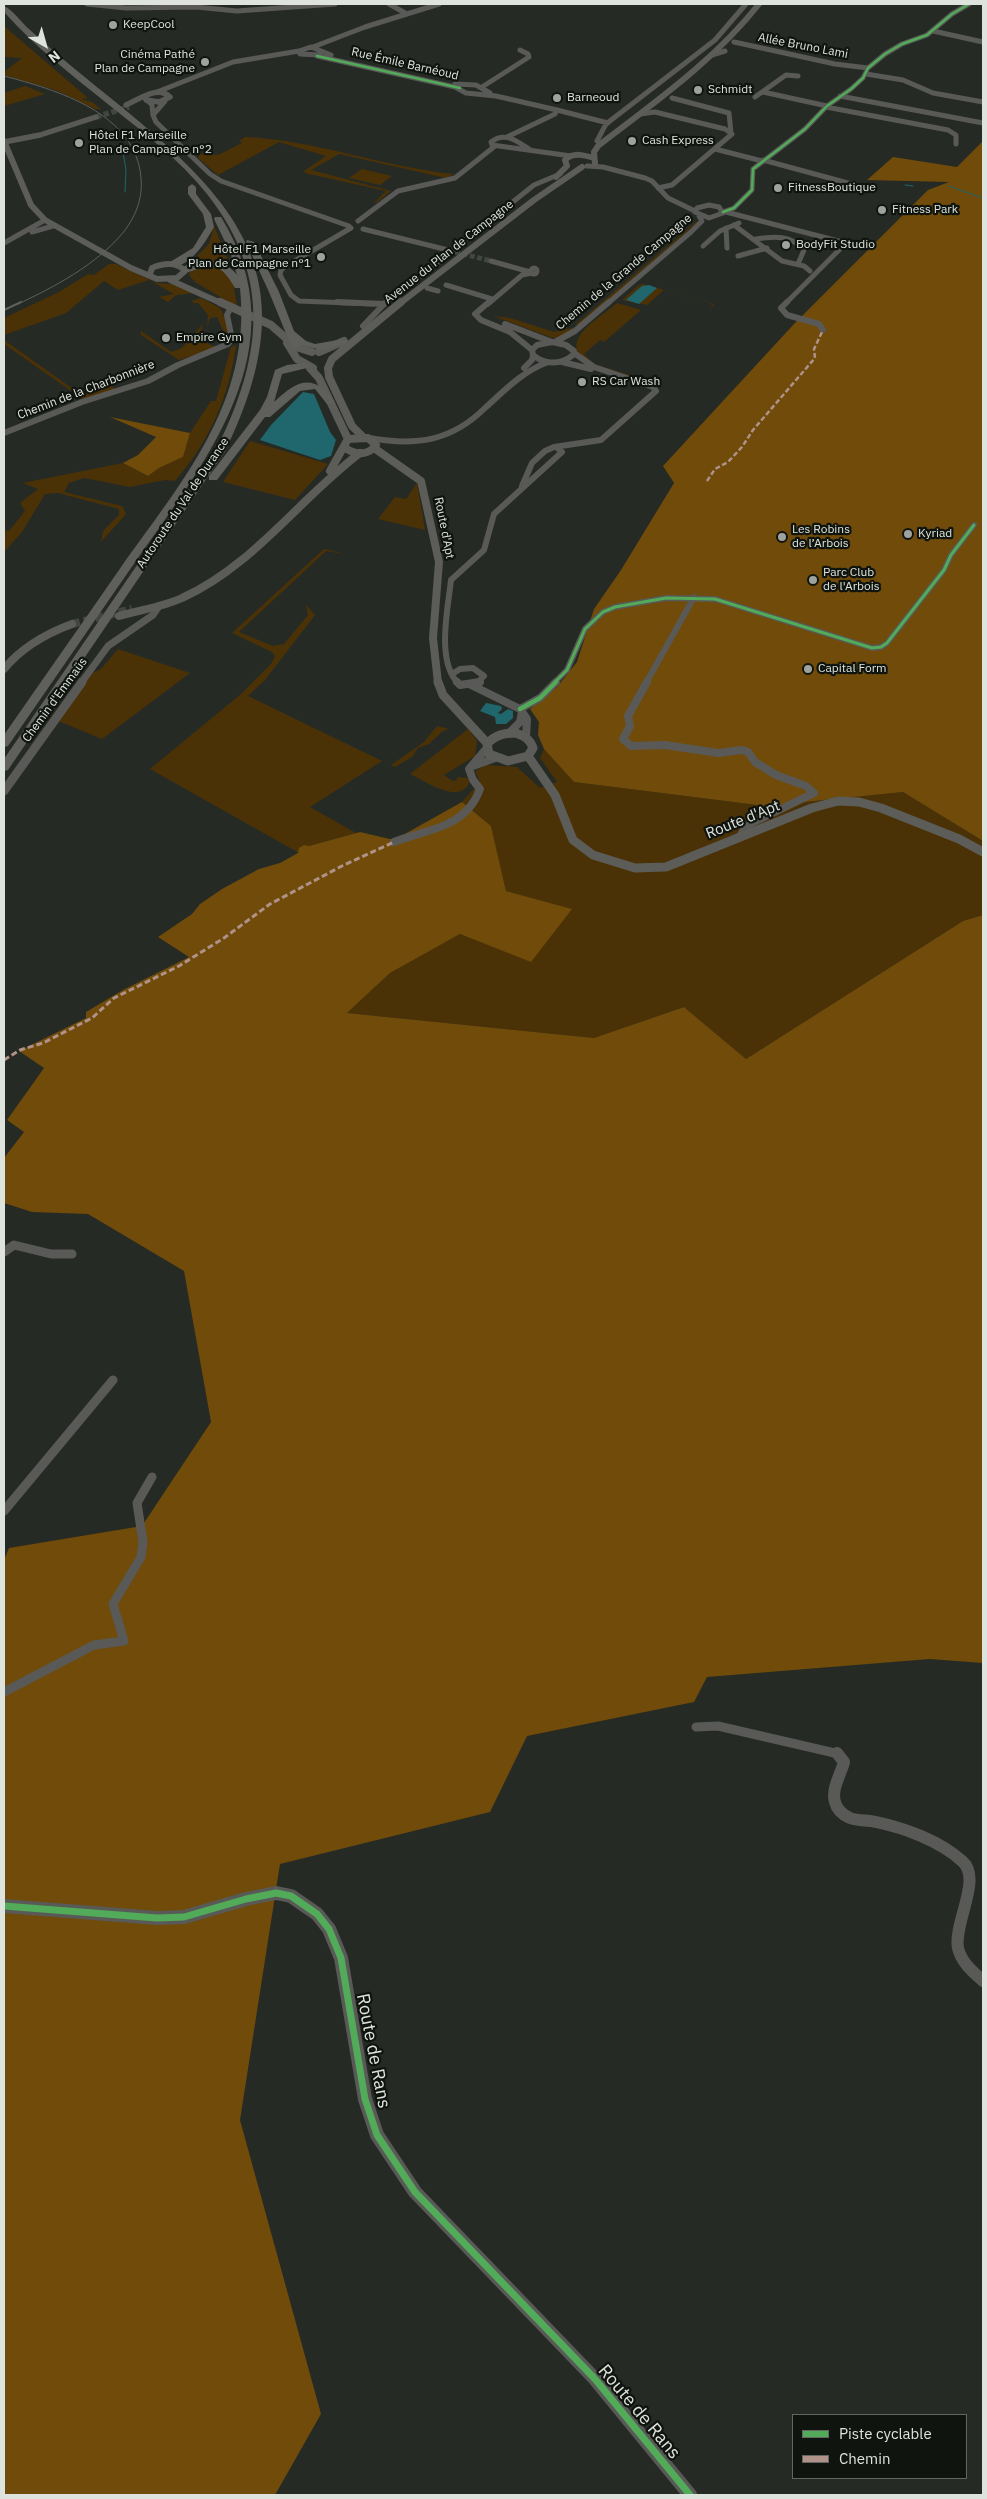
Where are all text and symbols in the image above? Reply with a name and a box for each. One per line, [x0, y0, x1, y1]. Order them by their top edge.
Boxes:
place label: KeepCool [123, 18, 175, 32]
marker: KeepCool [107, 19, 119, 31]
north arrow [20, 20, 70, 70]
street label: Allée Bruno Lami [757, 30, 849, 62]
street label: Rue Émile Barnéoud [350, 45, 460, 83]
text: N [45, 47, 64, 67]
place label: Cinéma Pathé Plan de Campagne [95, 48, 195, 76]
marker: Cinéma Pathé Plan de Campagne [199, 56, 211, 68]
place label: Schmidt [708, 83, 752, 97]
marker: Schmidt [692, 84, 704, 96]
place label: Barneoud [567, 91, 620, 105]
marker: Barneoud [551, 92, 563, 104]
place label: Hôtel F1 Marseille Plan de Campagne n°2 [89, 129, 212, 157]
place label: Cash Express [642, 134, 714, 148]
marker: Cash Express [626, 135, 638, 147]
marker: Hôtel F1 Marseille Plan de Campagne n°2 [73, 137, 85, 149]
place label: FitnessBoutique [788, 181, 876, 195]
marker: FitnessBoutique [772, 182, 784, 194]
street label: Avenue du Plan de Campagne [382, 197, 516, 307]
place label: Fitness Park [892, 203, 958, 217]
marker: Fitness Park [876, 204, 888, 216]
street label: Chemin de la Grande Campagne [553, 211, 695, 333]
place label: BodyFit Studio [796, 238, 875, 252]
marker: BodyFit Studio [780, 239, 792, 251]
place label: Hôtel F1 Marseille Plan de Campagne n°1 [188, 243, 311, 271]
marker: Hôtel F1 Marseille Plan de Campagne n°1 [315, 251, 327, 263]
place label: Empire Gym [176, 331, 242, 345]
marker: Empire Gym [160, 332, 172, 344]
street label: Chemin de la Charbonnière [15, 357, 157, 423]
place label: RS Car Wash [592, 375, 660, 389]
marker: RS Car Wash [576, 376, 588, 388]
street label: Autoroute du Val de Durance [134, 435, 232, 571]
street label: Route d'Apt [431, 496, 457, 560]
place label: Les Robins de l’Arbois [792, 523, 850, 551]
place label: Kyriad [918, 527, 952, 541]
marker: Kyriad [902, 528, 914, 540]
marker: Les Robins de l’Arbois [776, 531, 788, 543]
place label: Parc Club de l'Arbois [823, 566, 880, 594]
marker: Parc Club de l'Arbois [807, 574, 819, 586]
street label: Chemin d'Emmaüs [20, 655, 90, 745]
place label: Capital Form [818, 662, 887, 676]
marker: Capital Form [802, 663, 814, 675]
street label: Route d'Apt [703, 797, 783, 843]
street label: Route de Rans [351, 1992, 395, 2110]
street label: Route de Rans [593, 2360, 685, 2464]
legend [792, 2414, 967, 2479]
text: Piste cyclable [839, 2424, 932, 2443]
text: Chemin [839, 2449, 890, 2468]

